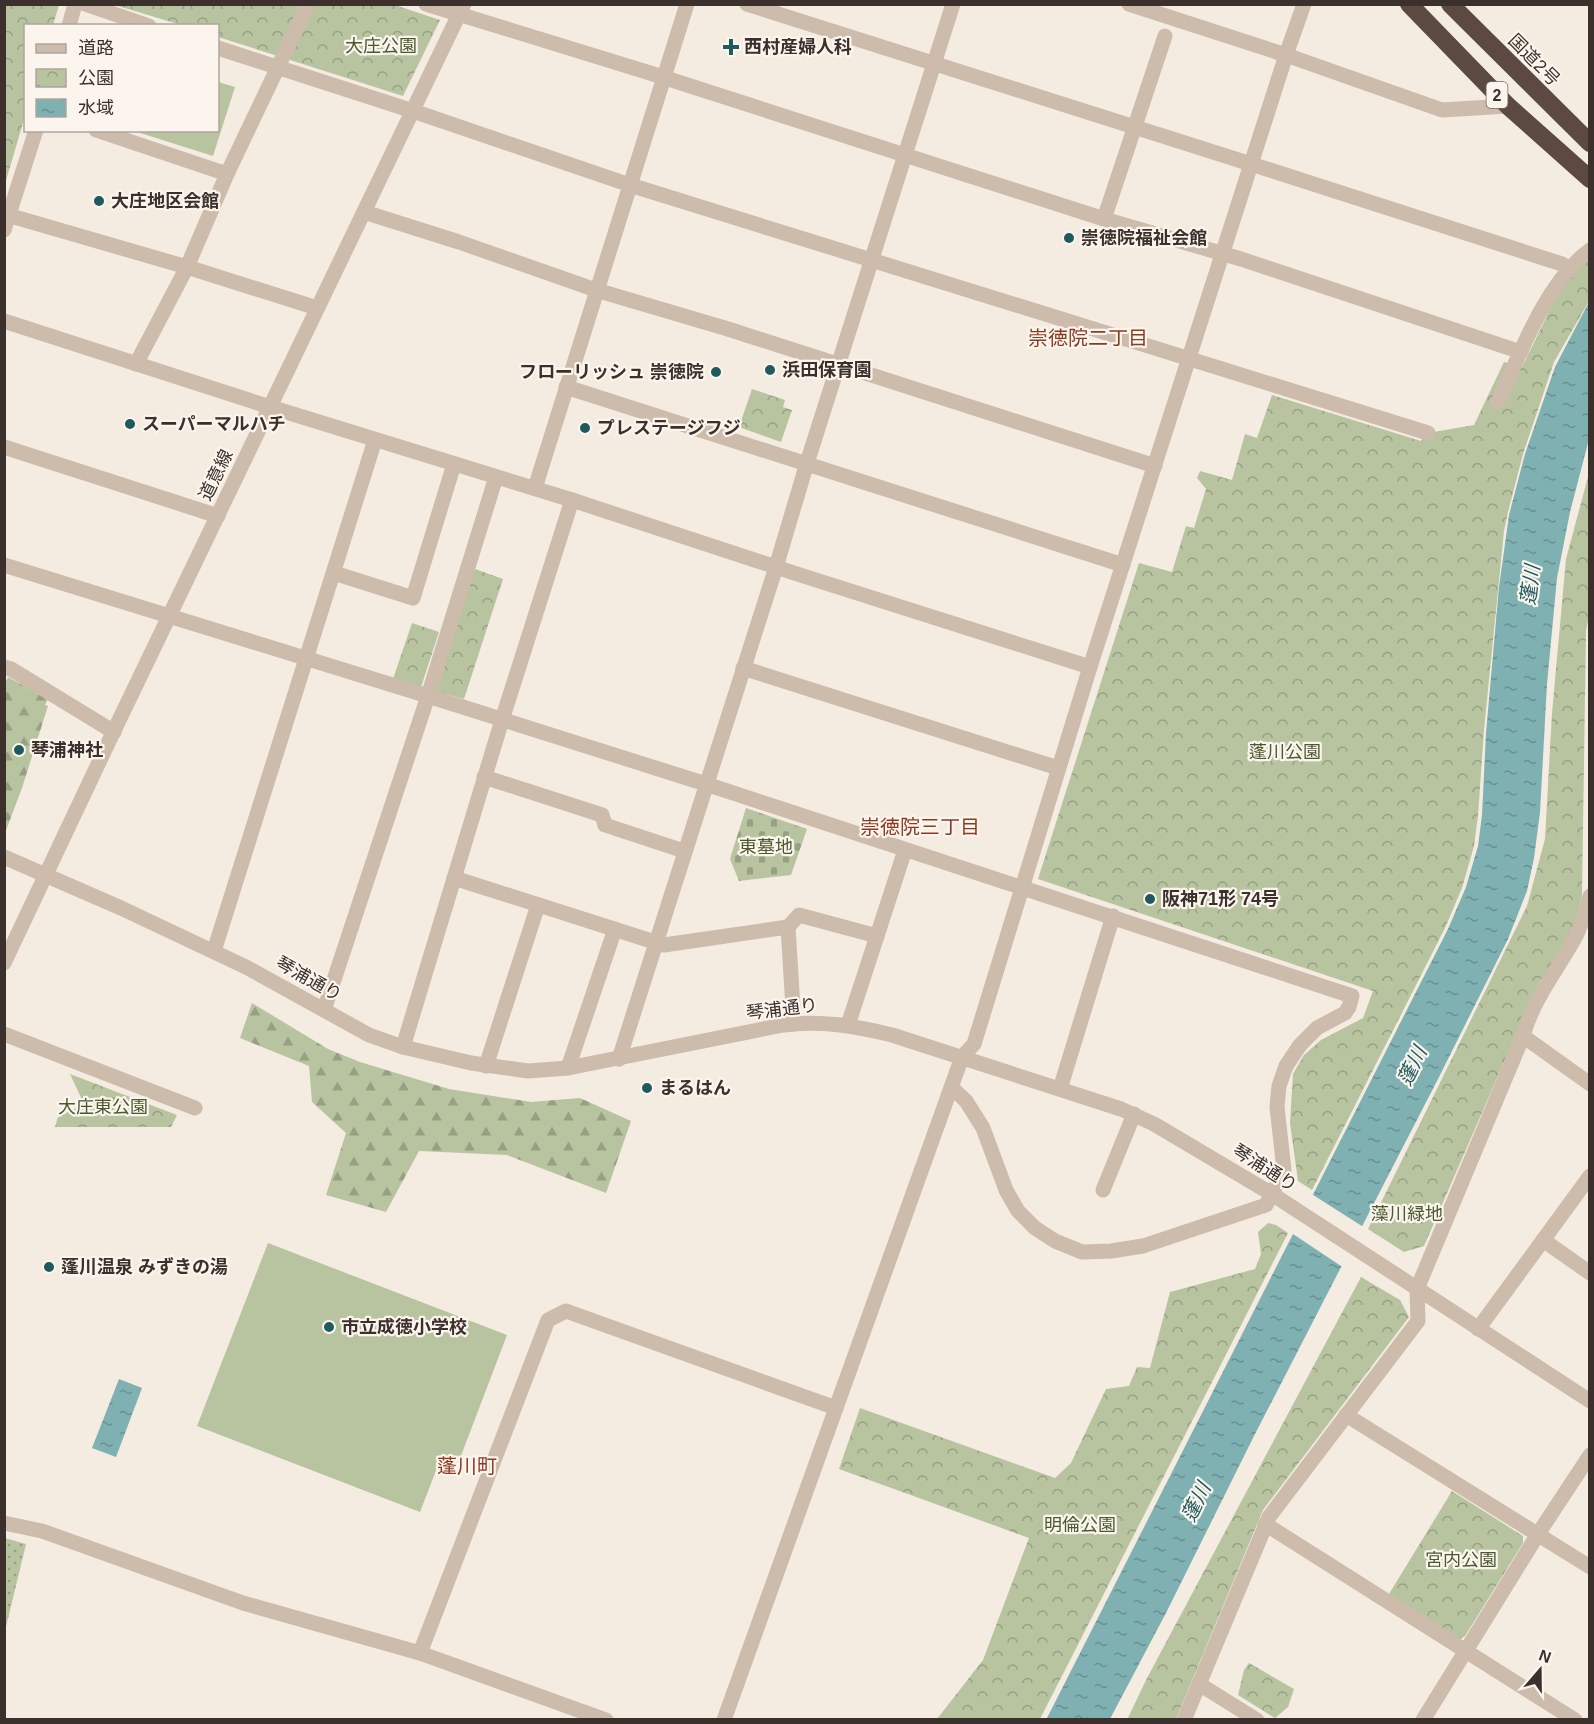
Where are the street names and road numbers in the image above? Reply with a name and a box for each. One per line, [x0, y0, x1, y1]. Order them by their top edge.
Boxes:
street label: 国道2号 [1504, 30, 1564, 90]
road number: 2 [1486, 82, 1508, 108]
street label: 道意線 [195, 446, 237, 504]
street label: 琴浦通り [273, 953, 345, 1005]
street label: 琴浦通り [745, 995, 819, 1023]
street label: 琴浦通り [1229, 1140, 1301, 1196]

